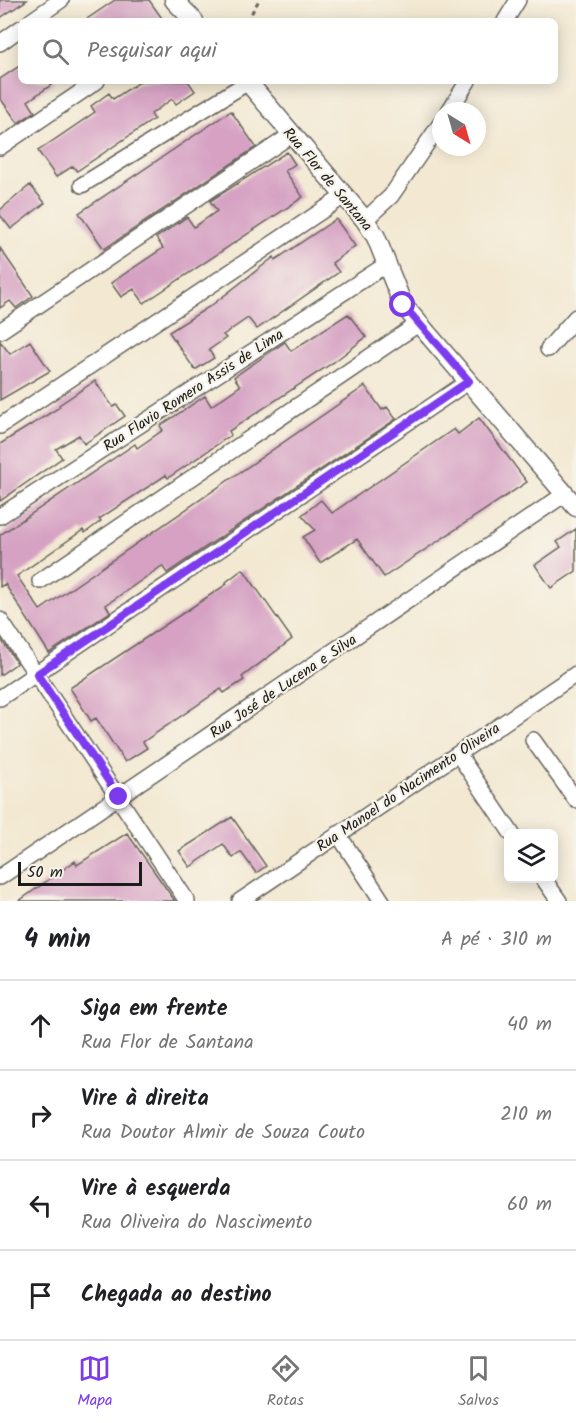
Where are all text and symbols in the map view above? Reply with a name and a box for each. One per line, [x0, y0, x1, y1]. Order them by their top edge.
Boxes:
search box [18, 18, 558, 84]
text: Pesquisar aqui [87, 34, 217, 69]
icon: search [39, 35, 72, 68]
north arrow [432, 102, 486, 156]
street label: Rua Flor de Santana [276, 122, 378, 237]
route start [389, 291, 415, 317]
street label: Rua Flavio Romero Assis de Lima [98, 323, 289, 458]
street label: Rua José de Lucena e Silva [205, 628, 362, 745]
street label: Rua Manoel do Nacimento Oliveira [312, 717, 505, 859]
route end [105, 783, 131, 809]
map controls [504, 829, 558, 883]
button: layers [504, 829, 558, 883]
scale bar [18, 859, 142, 886]
text: 50 m [27, 860, 63, 885]
text: 4 min [24, 919, 91, 961]
text: A pé · 310 m [441, 924, 552, 956]
text: Siga em frente [81, 992, 227, 1027]
icon: ahead [24, 1009, 57, 1042]
text: 40 m [507, 1009, 552, 1041]
text: Rua Flor de Santana [81, 1027, 254, 1059]
text: Vire à direita [81, 1082, 209, 1117]
icon: right [24, 1099, 57, 1132]
text: 210 m [500, 1099, 552, 1131]
text: Rua Doutor Almir de Souza Couto [81, 1117, 365, 1149]
text: Vire à esquerda [81, 1172, 230, 1207]
icon: left [24, 1189, 57, 1222]
text: 60 m [507, 1189, 552, 1221]
text: Rua Oliveira do Nascimento [81, 1207, 312, 1239]
text: Chegada ao destino [81, 1278, 272, 1313]
icon: arrive [24, 1279, 57, 1312]
tab: Mapa [77, 1352, 112, 1413]
tab: Rotas [267, 1352, 304, 1413]
tab: Salvos [458, 1352, 499, 1413]

